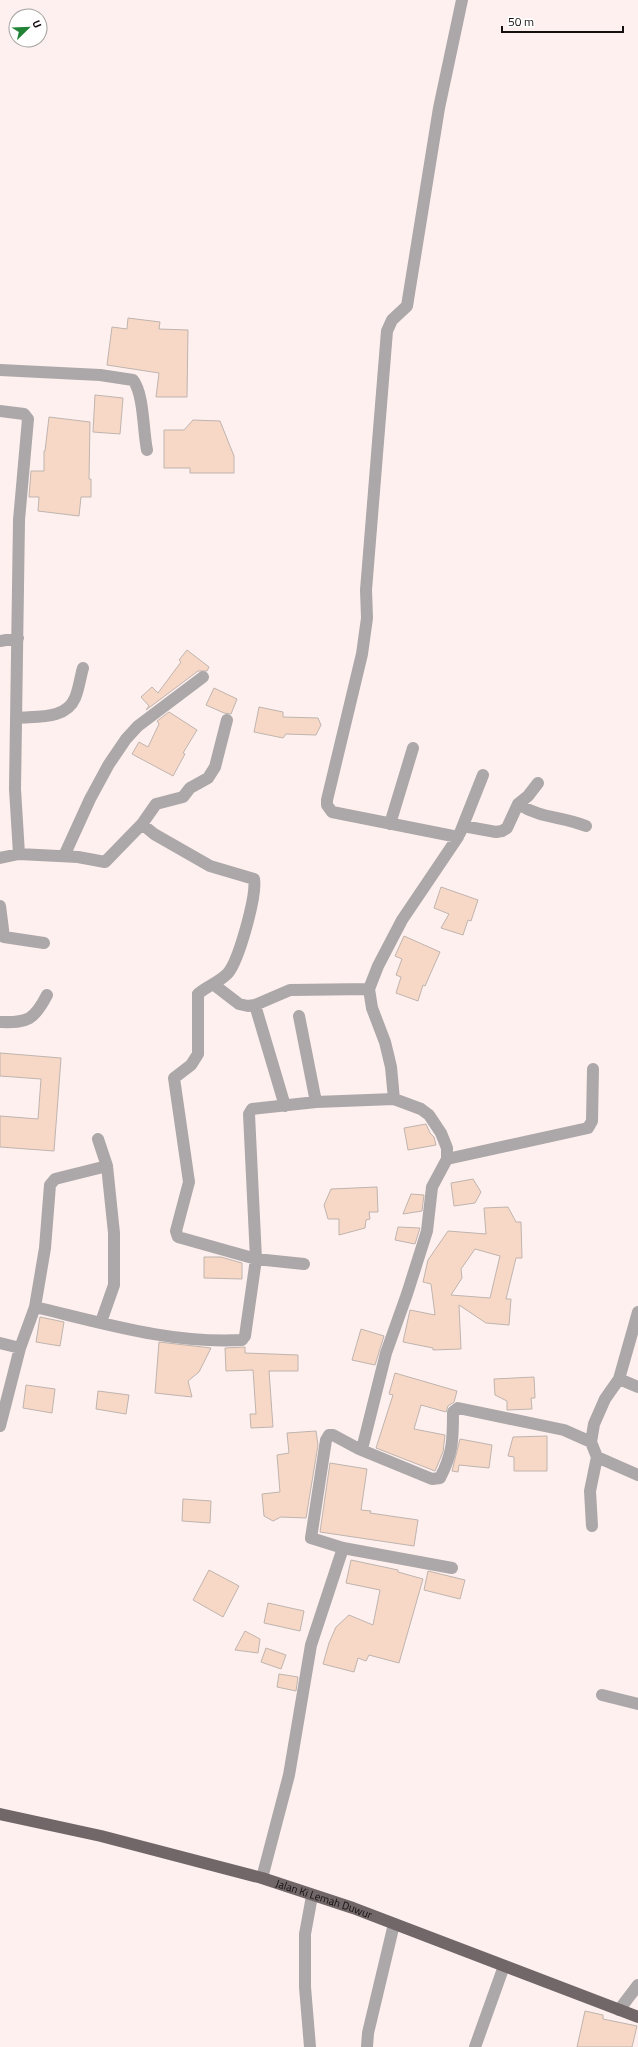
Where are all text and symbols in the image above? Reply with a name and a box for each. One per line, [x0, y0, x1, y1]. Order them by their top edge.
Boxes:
north arrow [8, 8, 48, 48]
scale bar [502, 8, 623, 34]
text: 50 m [508, 12, 534, 31]
text: U [28, 18, 46, 31]
street label: Jalan Ki Lemah Duwur [273, 1875, 375, 1923]

